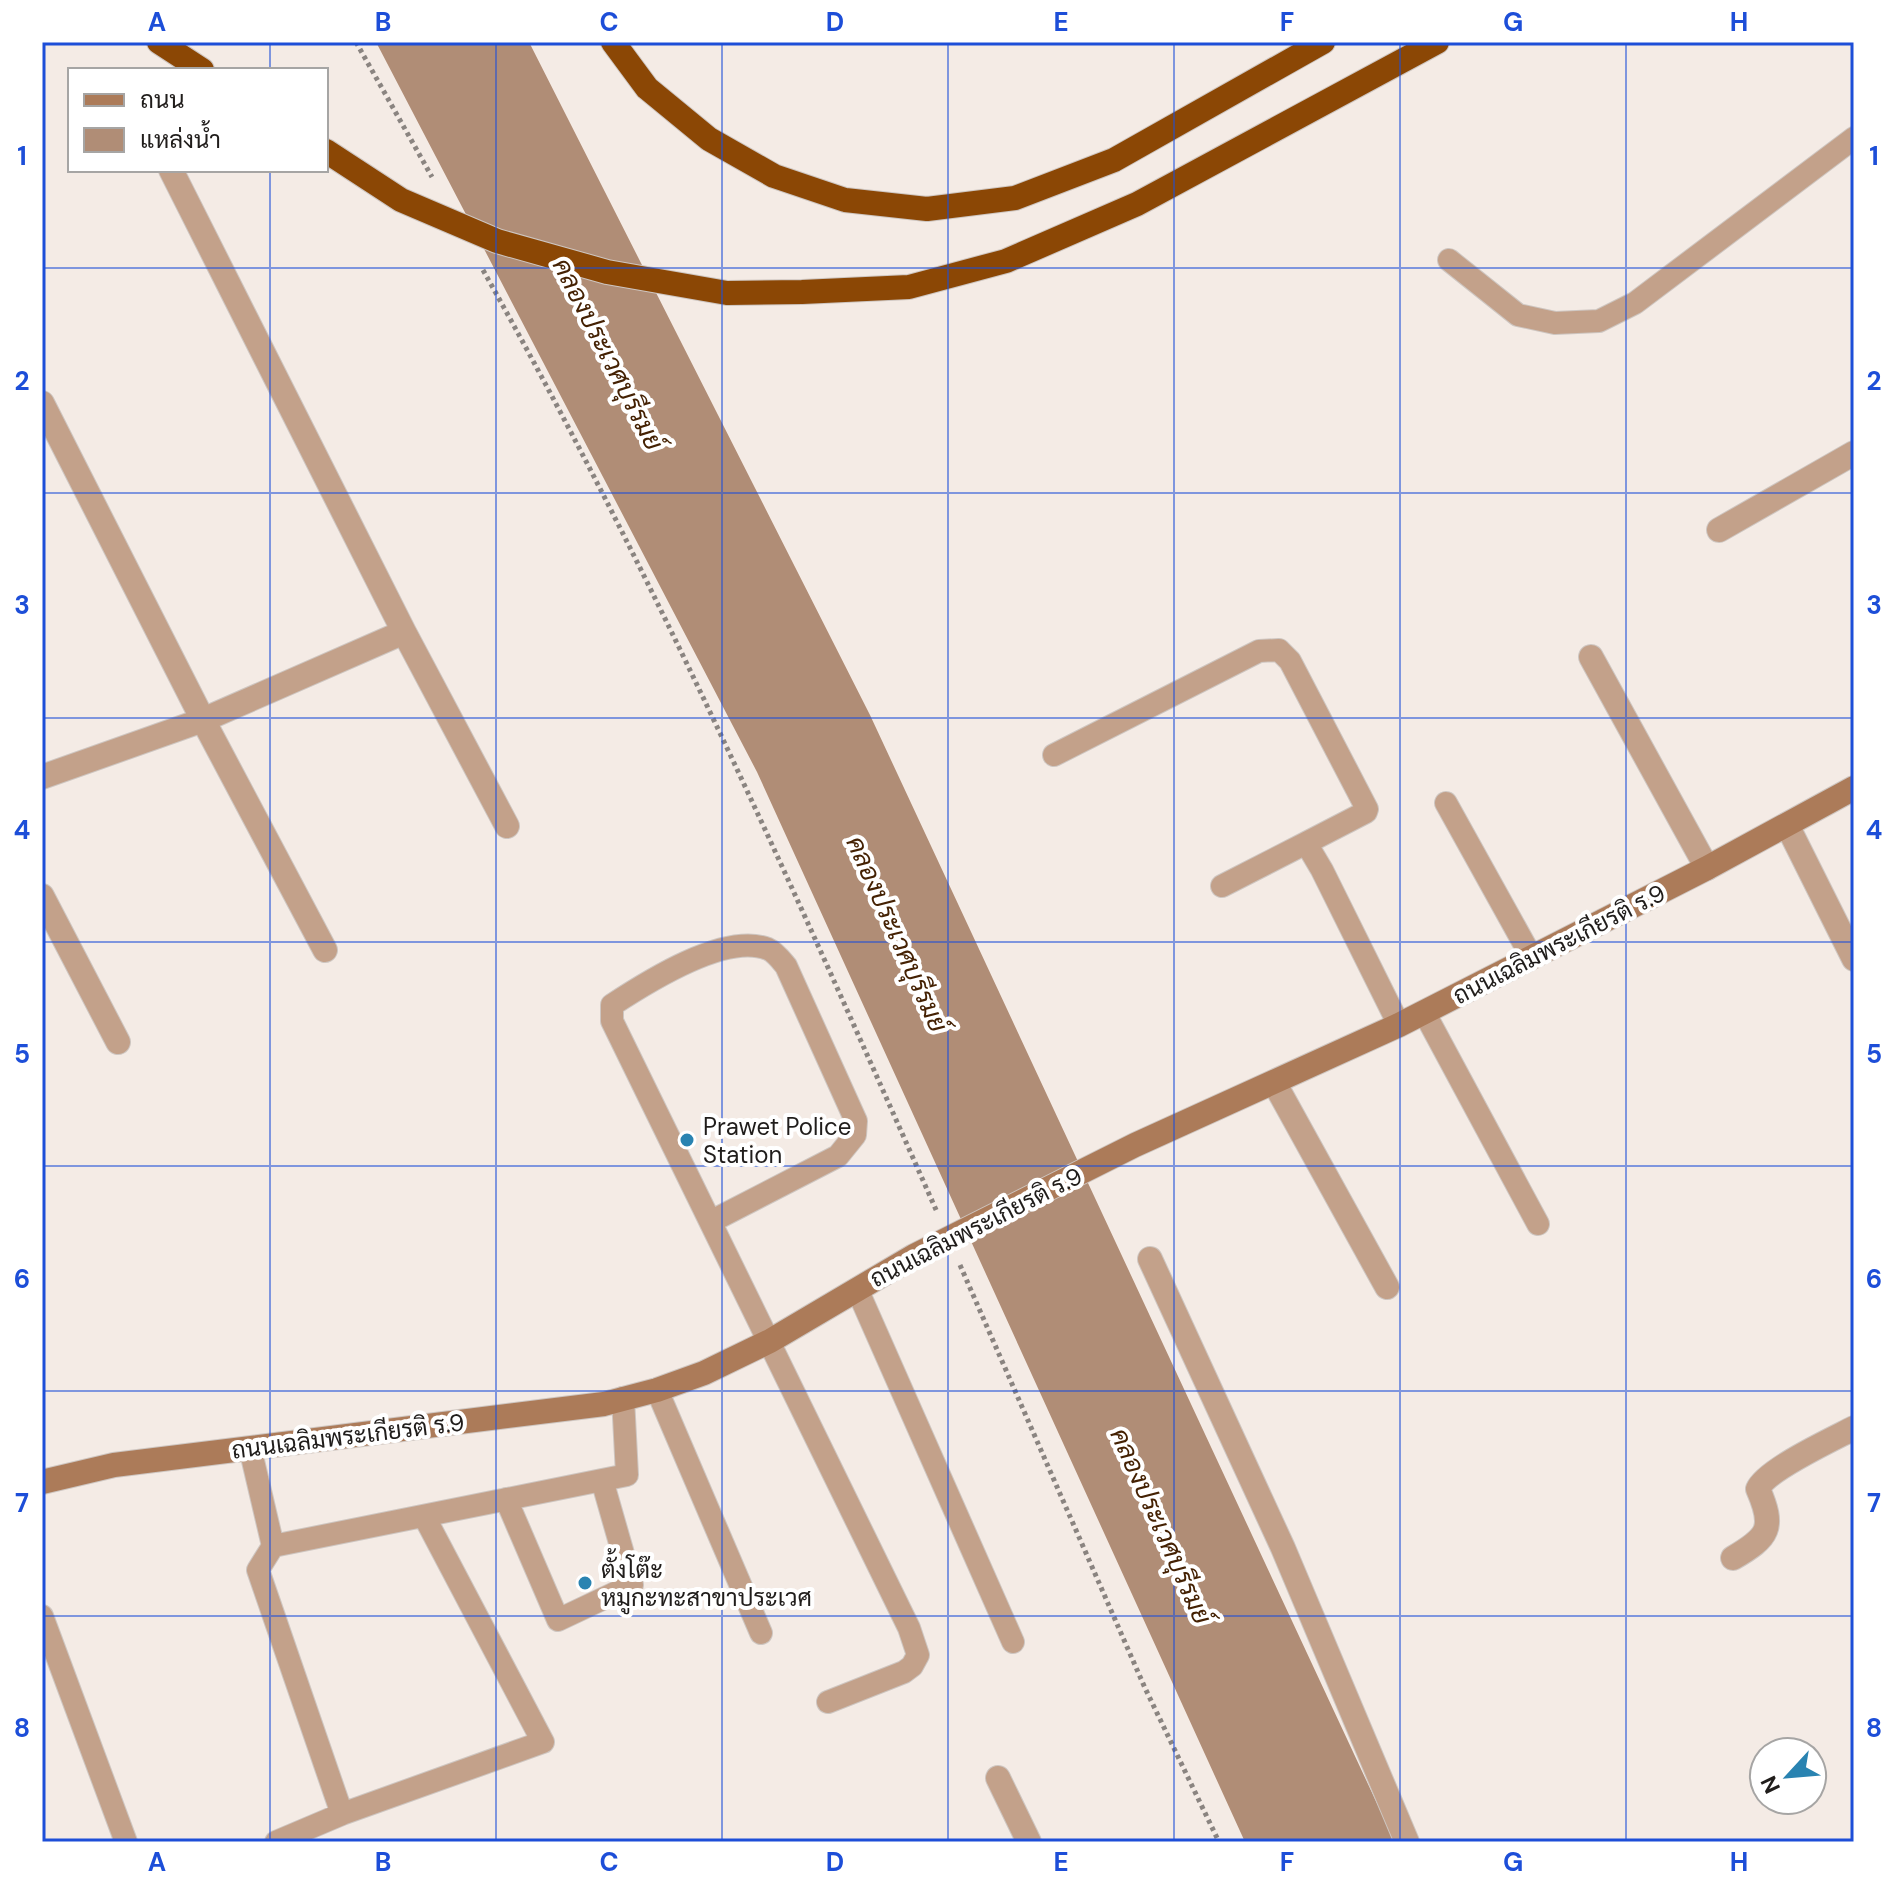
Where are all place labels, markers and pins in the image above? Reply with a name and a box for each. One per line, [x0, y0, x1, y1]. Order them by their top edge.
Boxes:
place label: Prawet Police Station [703, 1111, 851, 1170]
marker: Prawet Police Station [678, 1131, 696, 1149]
place label: ตั้งโต๊ะ หมูกะทะสาขาประเวศ [601, 1548, 812, 1615]
marker: ตั้งโต๊ะ หมูกะทะสาขาประเวศ [576, 1574, 594, 1592]

